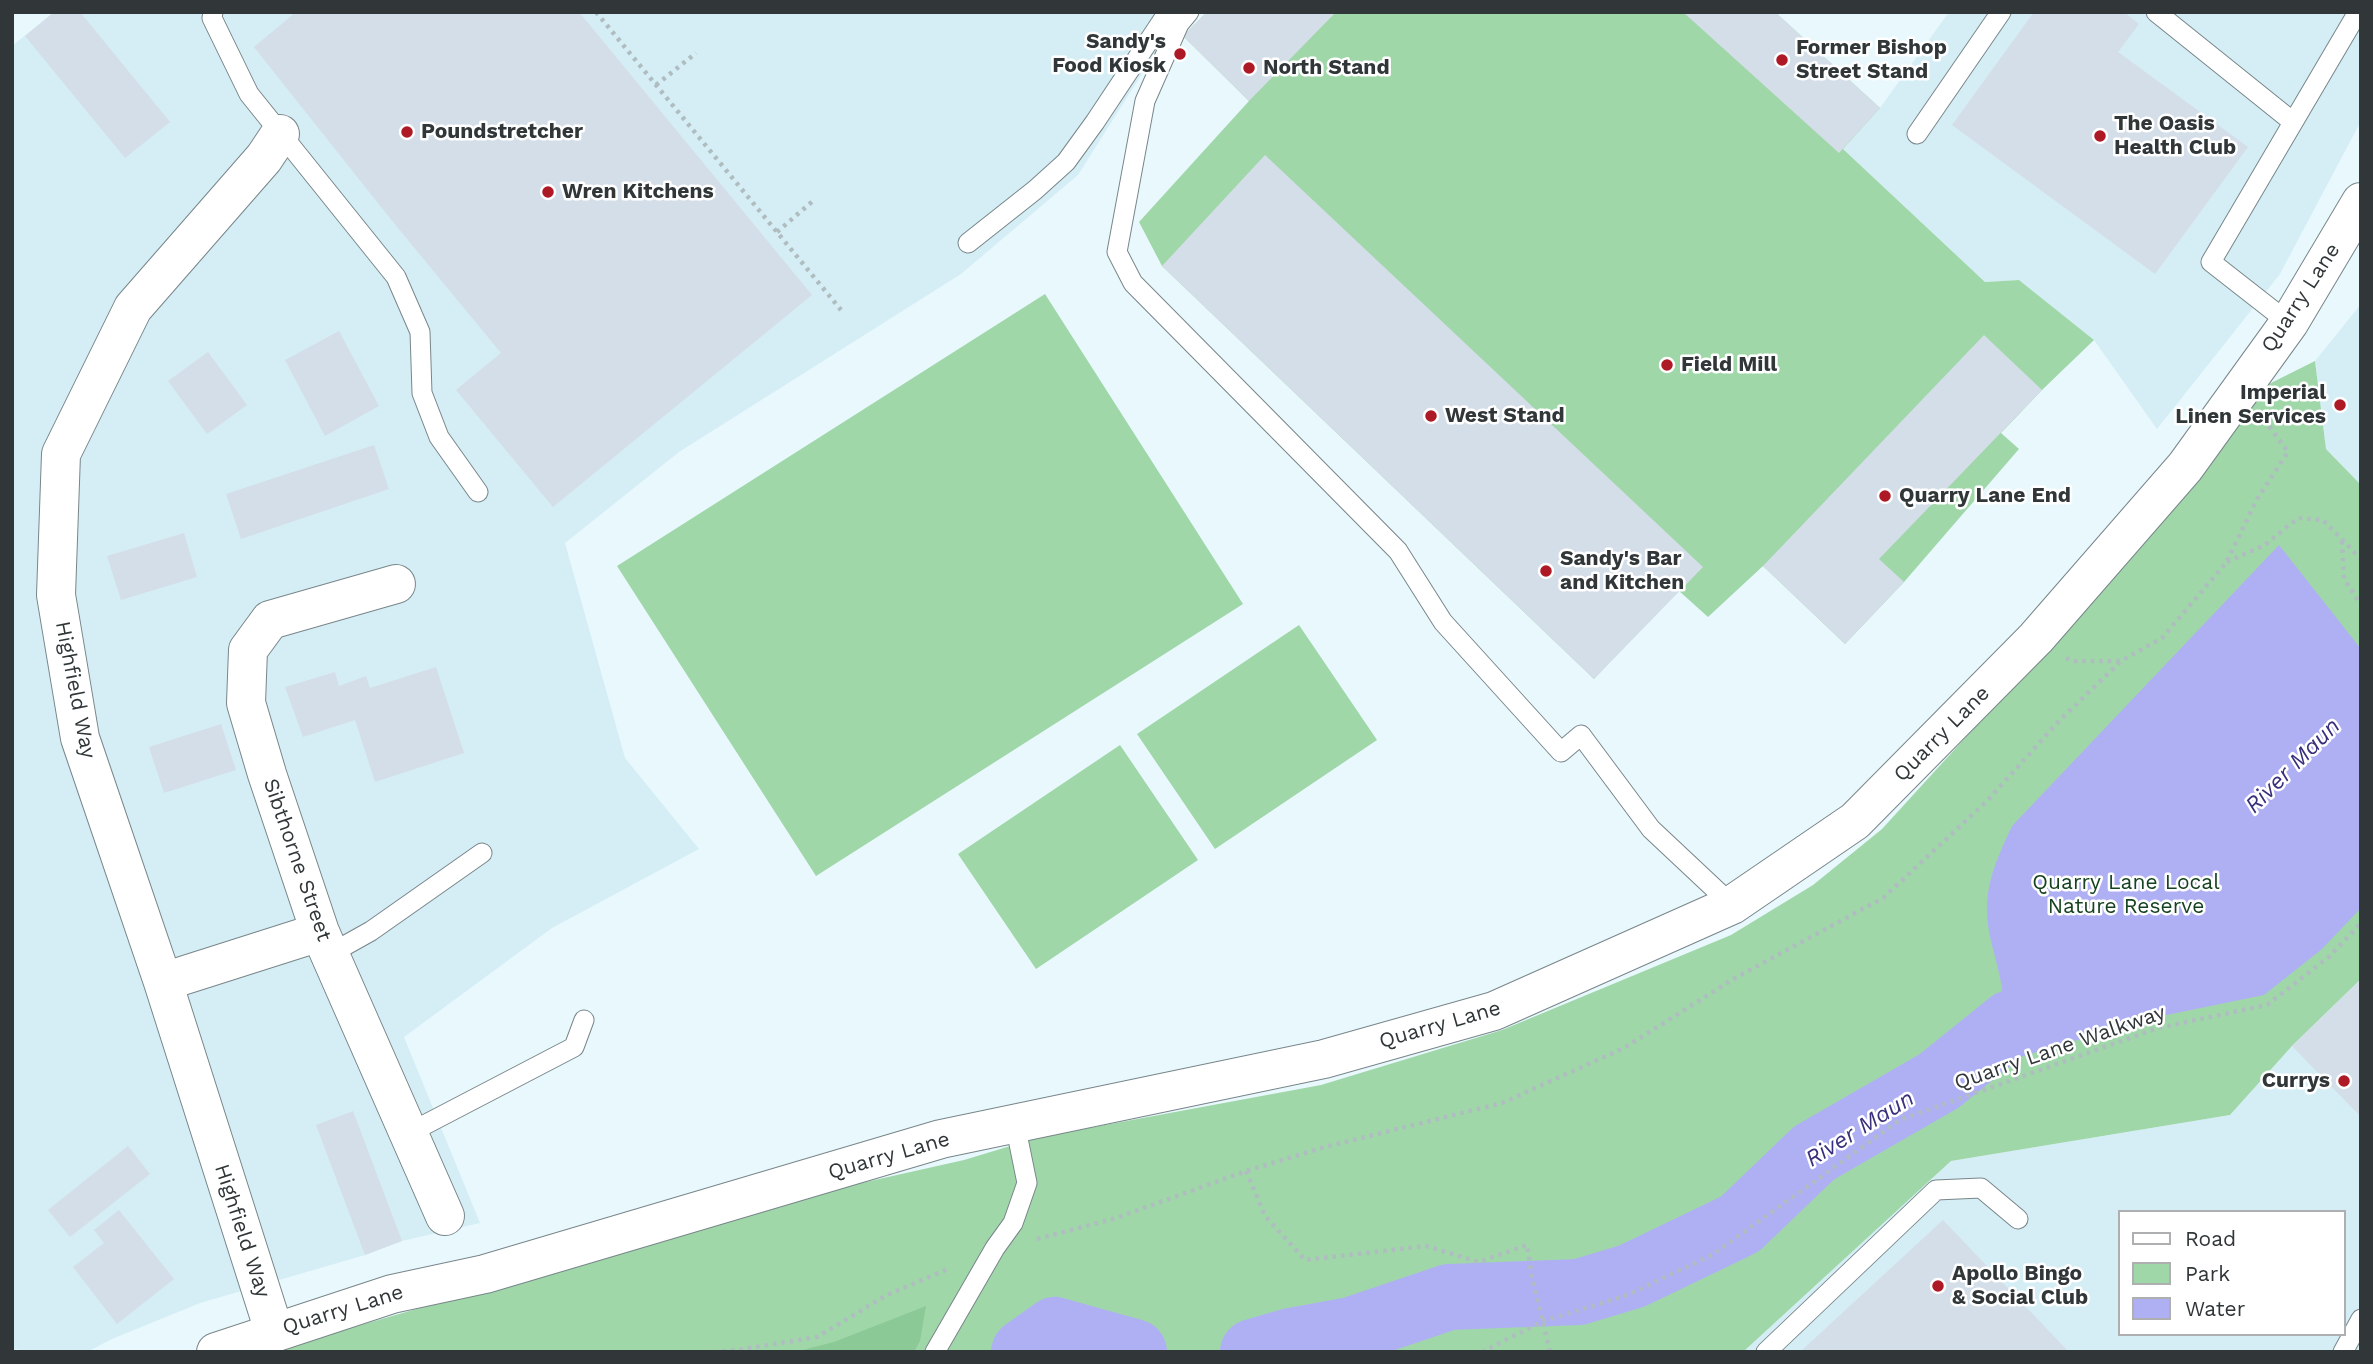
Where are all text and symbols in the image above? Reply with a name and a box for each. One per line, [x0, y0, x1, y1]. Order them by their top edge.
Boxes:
place label: Sandy's Food Kiosk [1052, 29, 1166, 79]
place label: Former Bishop Street Stand [1796, 35, 1947, 85]
marker: Sandy's Food Kiosk [1172, 46, 1188, 62]
marker: Former Bishop Street Stand [1774, 52, 1790, 68]
place label: North Stand [1263, 55, 1390, 81]
marker: North Stand [1241, 60, 1257, 76]
place label: The Oasis Health Club [2114, 111, 2236, 161]
place label: Poundstretcher [421, 119, 583, 145]
marker: Poundstretcher [399, 124, 415, 140]
marker: The Oasis Health Club [2092, 128, 2108, 144]
place label: Wren Kitchens [562, 179, 714, 205]
marker: Wren Kitchens [540, 184, 556, 200]
street label: Quarry Lane [2256, 239, 2346, 357]
place label: Field Mill [1681, 352, 1777, 378]
marker: Field Mill [1659, 357, 1675, 373]
place label: Imperial Linen Services [2175, 380, 2326, 430]
marker: Imperial Linen Services [2332, 397, 2348, 413]
place label: West Stand [1445, 403, 1565, 429]
marker: West Stand [1423, 408, 1439, 424]
place label: Quarry Lane End [1899, 483, 2071, 509]
marker: Quarry Lane End [1877, 488, 1893, 504]
place label: Sandy's Bar and Kitchen [1560, 546, 1684, 596]
marker: Sandy's Bar and Kitchen [1538, 563, 1554, 579]
street label: Highfield Way [49, 619, 101, 761]
street label: Quarry Lane [1889, 681, 1995, 787]
water label: River Maun [2240, 713, 2346, 819]
street label: Sibthorne Street [257, 775, 337, 945]
park label: Quarry Lane Local Nature Reserve [2032, 870, 2220, 920]
street label: Quarry Lane [1376, 996, 1504, 1054]
street label: Quarry Lane Walkway [1951, 1000, 2169, 1096]
place label: Currys [2262, 1068, 2330, 1094]
marker: Currys [2336, 1073, 2352, 1089]
water label: River Maun [1801, 1085, 1919, 1173]
street label: Quarry Lane [825, 1127, 953, 1185]
street label: Highfield Way [209, 1161, 275, 1301]
legend [2118, 1210, 2345, 1336]
text: Road [2185, 1226, 2236, 1251]
place label: Apollo Bingo & Social Club [1952, 1261, 2088, 1311]
text: Park [2185, 1261, 2230, 1286]
marker: Apollo Bingo & Social Club [1930, 1278, 1946, 1294]
street label: Quarry Lane [279, 1280, 407, 1340]
text: Water [2185, 1296, 2245, 1321]

